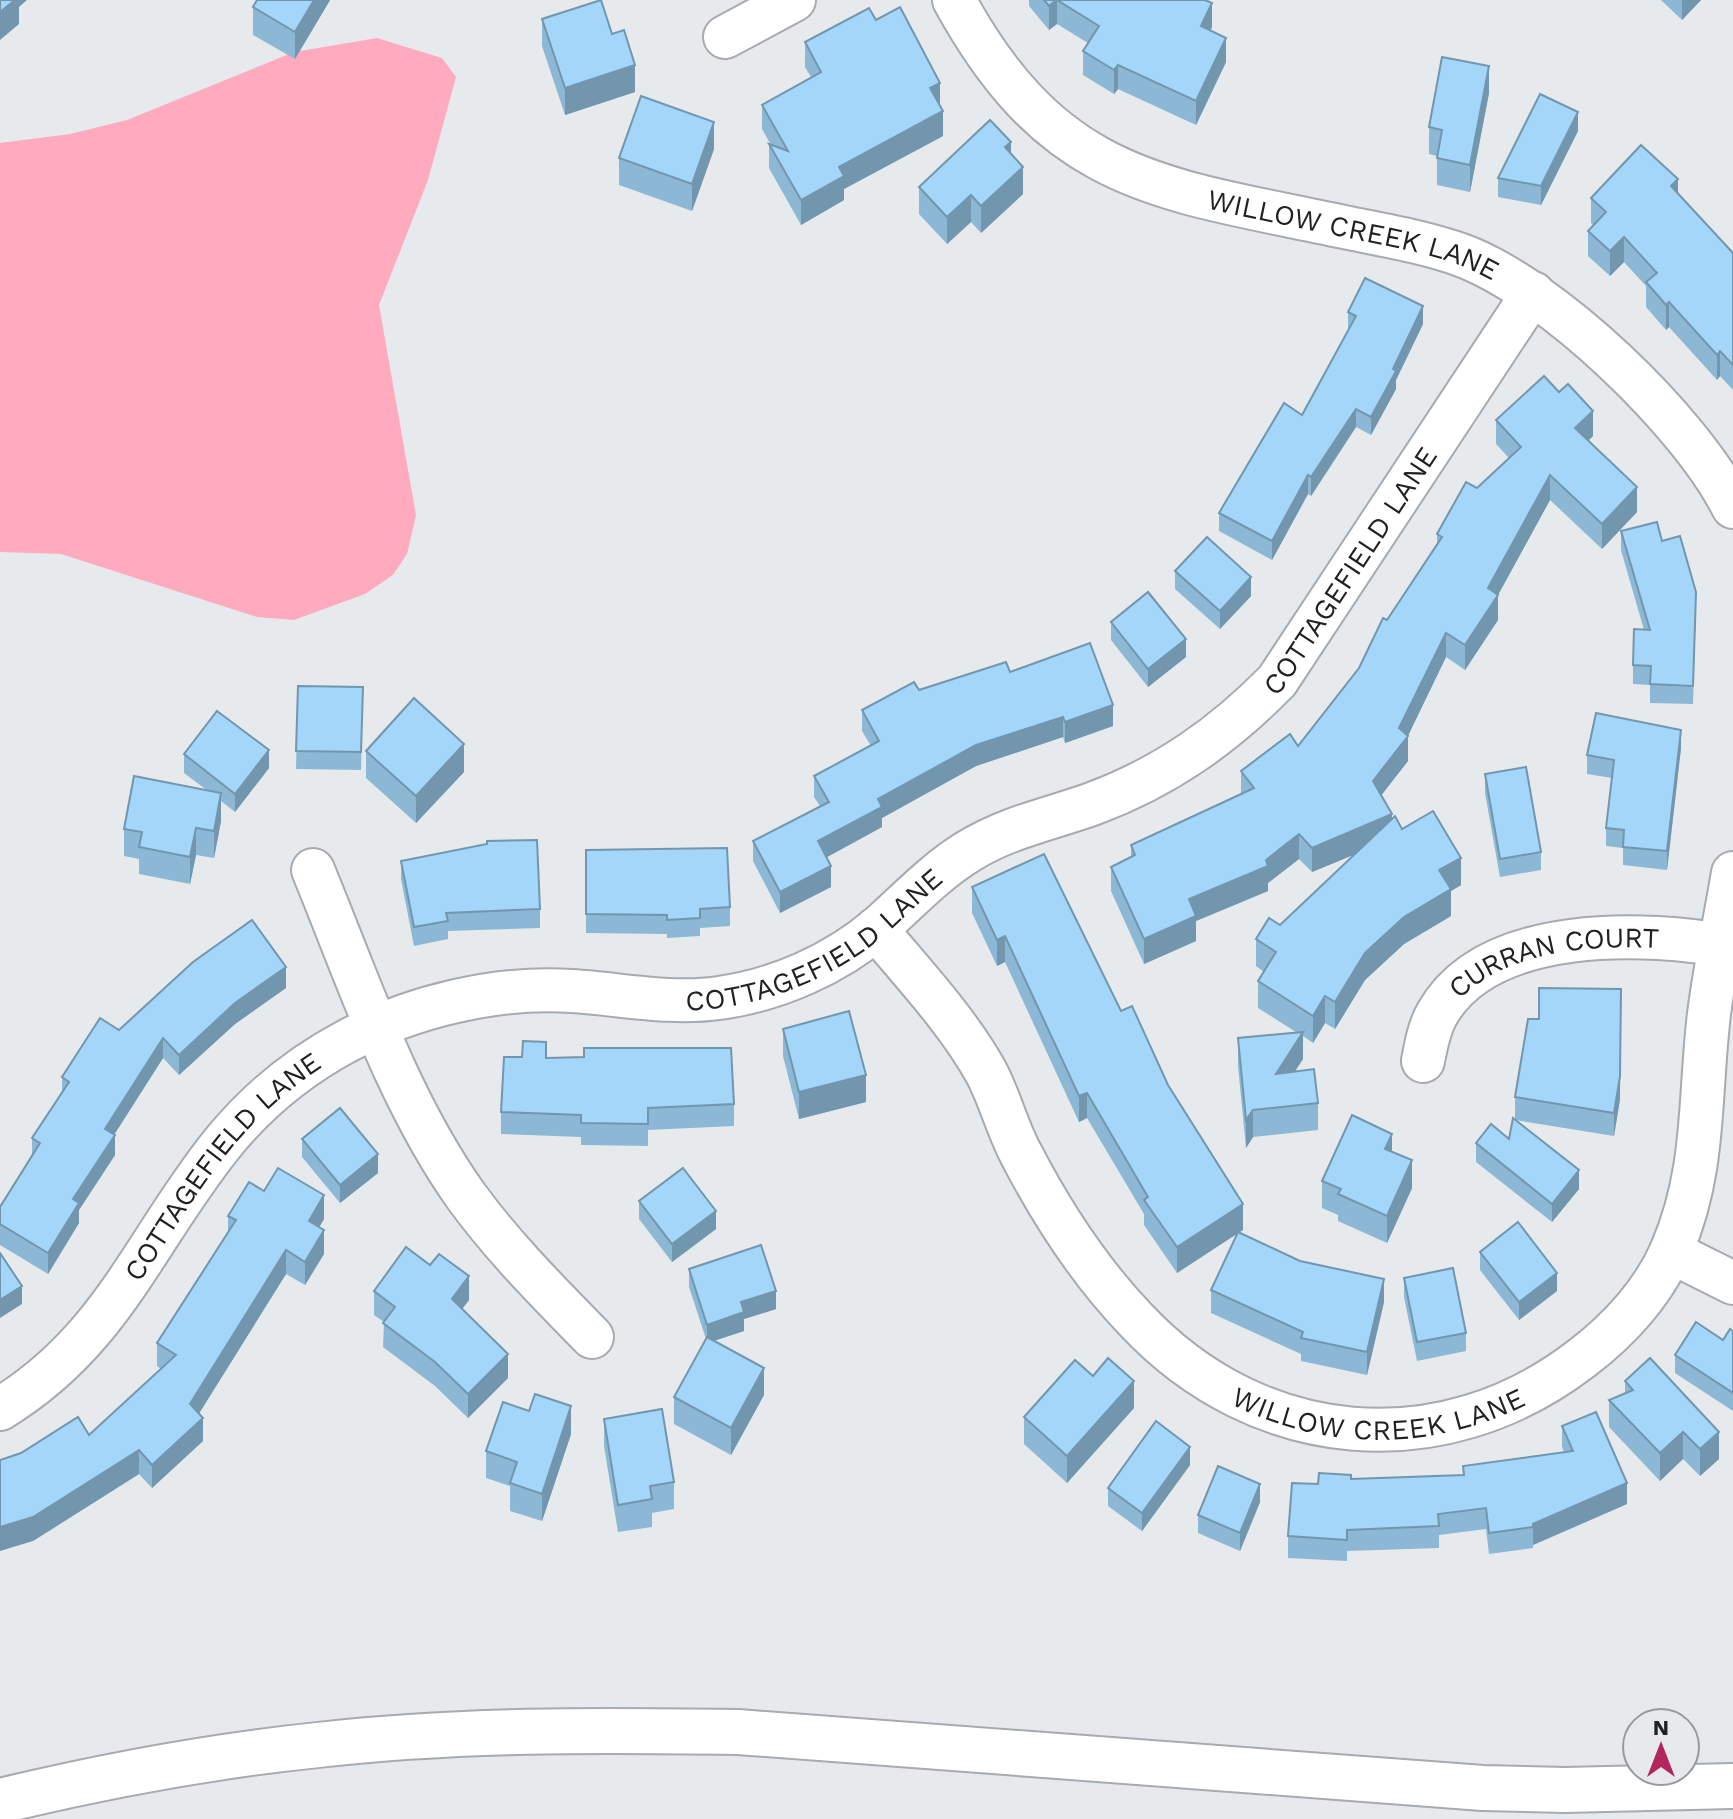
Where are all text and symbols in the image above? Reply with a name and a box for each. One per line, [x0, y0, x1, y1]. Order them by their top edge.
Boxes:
street label: WILLOW CREEK LANE [1204, 183, 1505, 287]
street label: COTTAGEFIELD LANE [1256, 441, 1444, 702]
street label: COTTAGEFIELD LANE [685, 861, 949, 1017]
street label: CURRAN COURT [1442, 921, 1660, 1005]
street label: COTTAGEFIELD LANE [117, 1045, 327, 1287]
street label: WILLOW CREEK LANE [1228, 1372, 1528, 1406]
text: WILLOW CREEK LANE [1227, 1380, 1530, 1447]
north arrow [1621, 1707, 1701, 1787]
text: N [1653, 1715, 1669, 1740]

